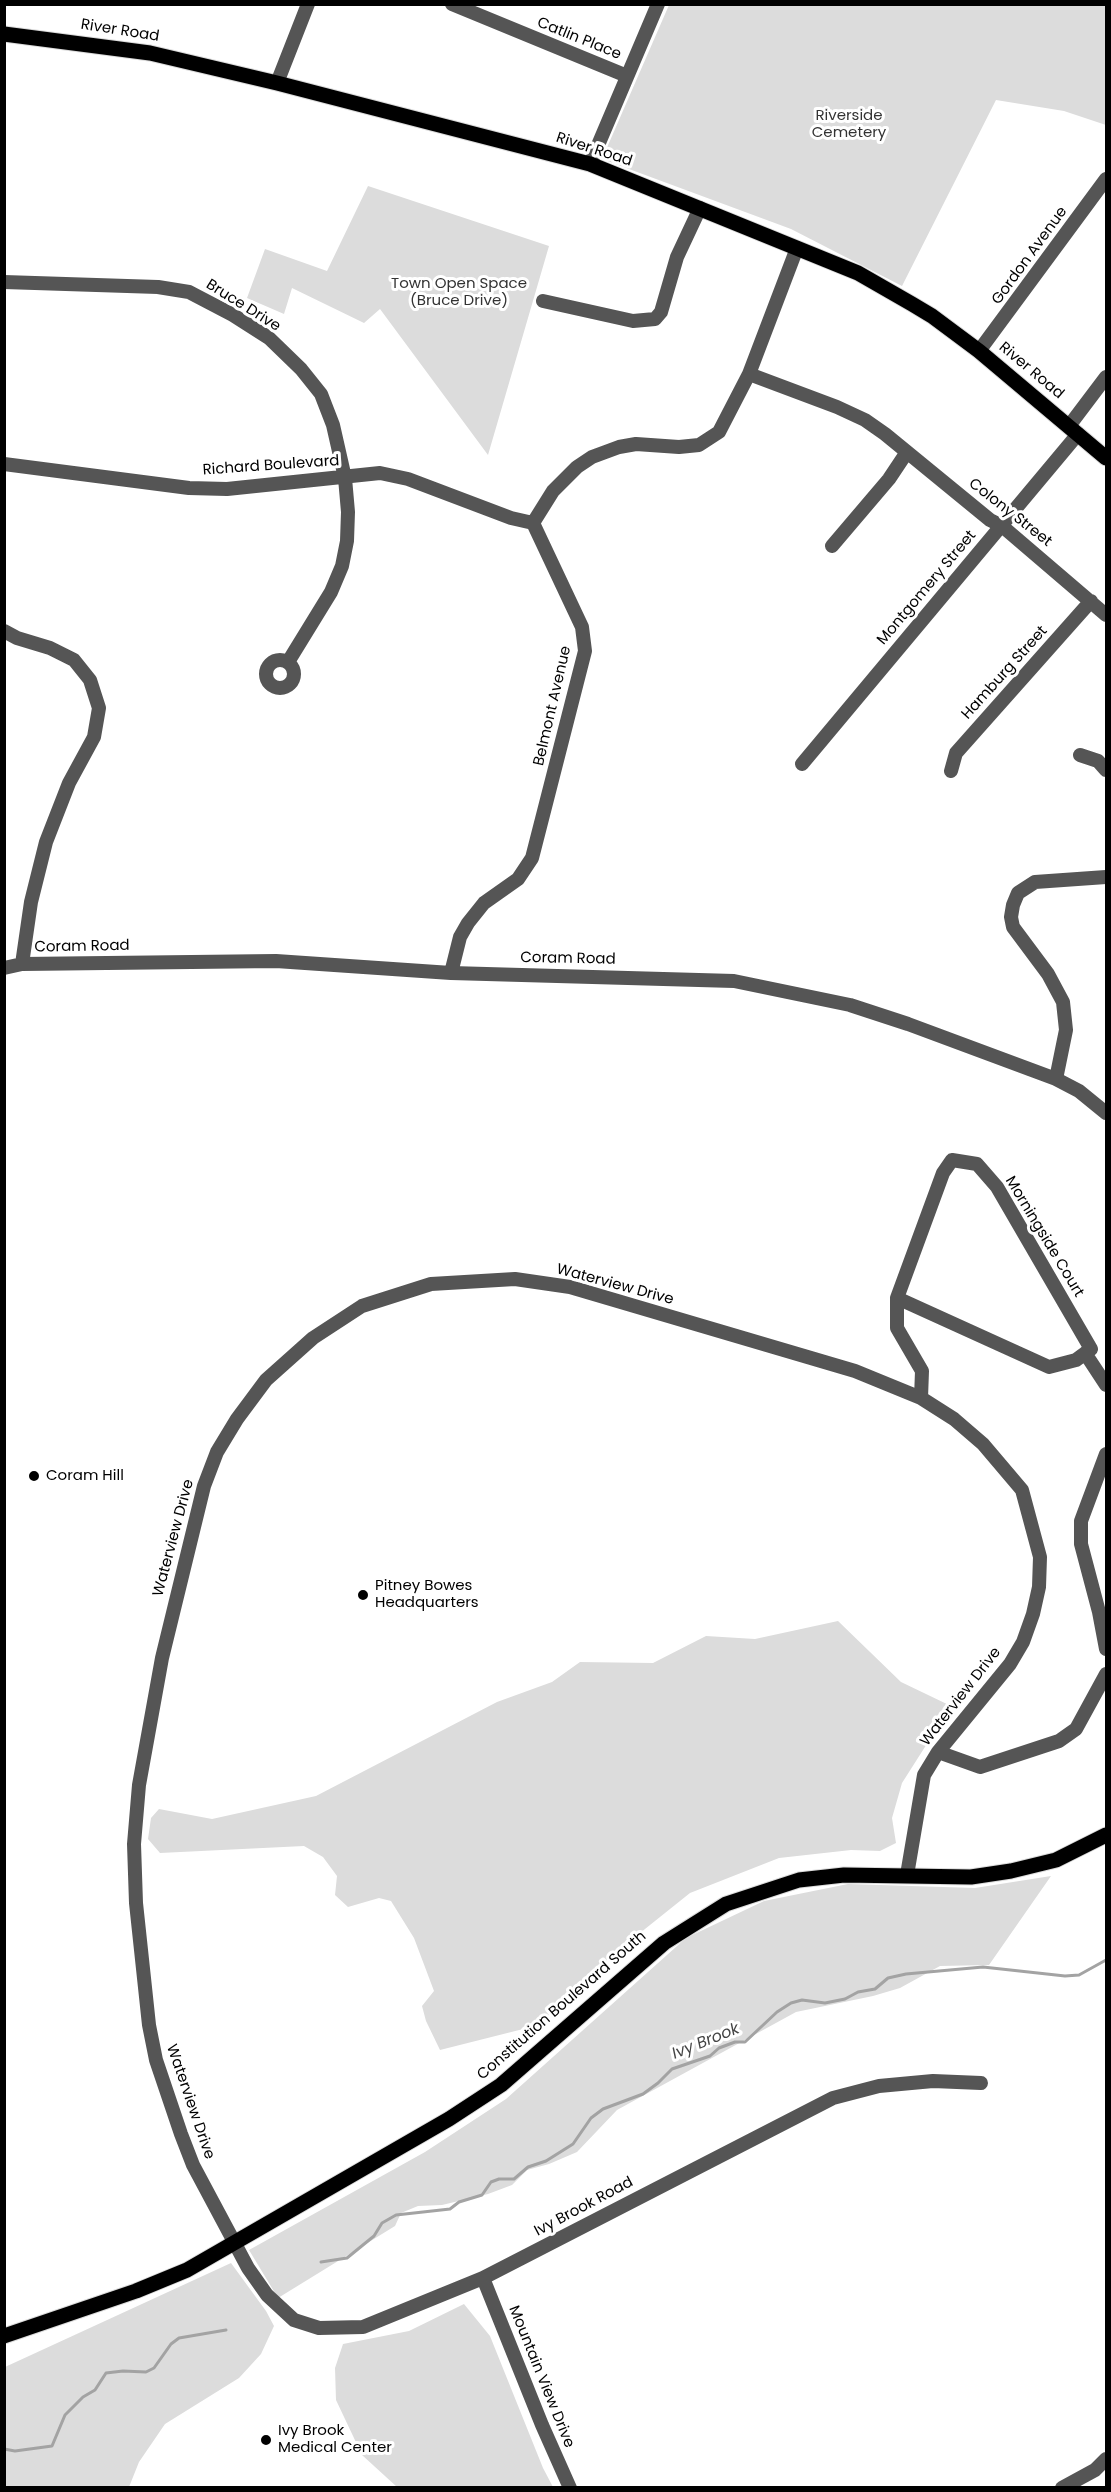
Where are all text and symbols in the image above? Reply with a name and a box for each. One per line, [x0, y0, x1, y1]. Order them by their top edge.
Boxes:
street label: Catlin Place [534, 14, 624, 64]
street label: River Road [80, 16, 160, 46]
park label: Riverside Cemetery [812, 107, 886, 142]
street label: River Road [554, 129, 634, 171]
street label: Gordon Avenue [988, 204, 1072, 308]
park label: Town Open Space (Bruce Drive) [391, 275, 527, 310]
street label: Bruce Drive [202, 276, 284, 336]
street label: River Road [995, 339, 1067, 403]
street label: Richard Boulevard [202, 452, 340, 480]
street label: Colony Street [965, 475, 1055, 551]
street label: Montgomery Street [874, 527, 980, 649]
street label: Hamburg Street [958, 623, 1052, 723]
street label: Belmont Avenue [530, 644, 576, 768]
street label: Coram Road [34, 937, 130, 957]
street label: Coram Road [520, 949, 616, 969]
street label: Morningside Court [1001, 1173, 1087, 1301]
street label: Waterview Drive [554, 1261, 676, 1309]
place label: Coram Hill [46, 1467, 124, 1485]
marker: Coram Hill [27, 1469, 41, 1483]
street label: Waterview Drive [150, 1477, 198, 1599]
place label: Pitney Bowes Headquarters [375, 1577, 479, 1612]
marker: Pitney Bowes Headquarters [356, 1588, 370, 1602]
street label: Waterview Drive [917, 1644, 1005, 1750]
street label: Constitution Boulevard South [474, 1928, 650, 2084]
water label: Ivy Brook [669, 2020, 743, 2064]
street label: Waterview Drive [162, 2042, 218, 2162]
street label: Ivy Brook Road [532, 2173, 636, 2241]
street label: Mountain View Drive [504, 2303, 578, 2451]
place label: Ivy Brook Medical Center [278, 2422, 392, 2457]
marker: Ivy Brook Medical Center [259, 2433, 273, 2447]

